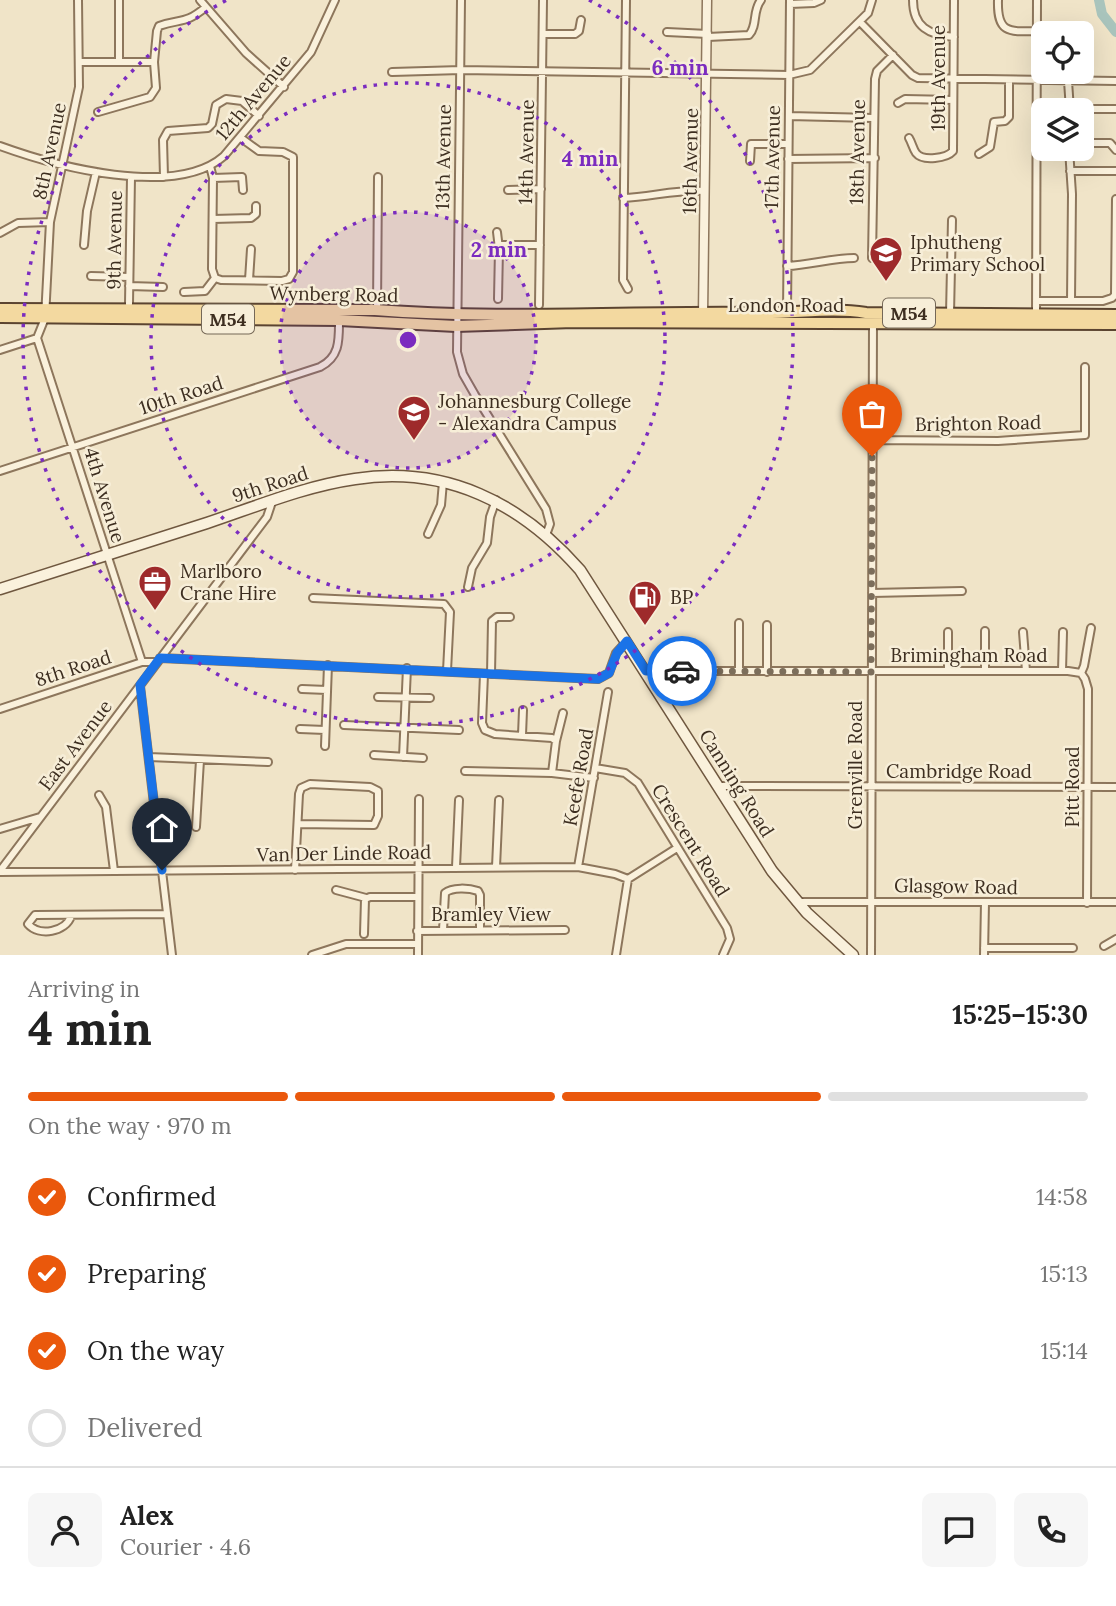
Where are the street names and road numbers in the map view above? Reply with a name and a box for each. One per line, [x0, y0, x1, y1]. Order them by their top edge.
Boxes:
street label: 19th Avenue [926, 25, 950, 131]
street label: 12th Avenue [210, 49, 296, 145]
street label: 14th Avenue [513, 99, 539, 205]
street label: 18th Avenue [844, 99, 870, 205]
street label: 8th Avenue [27, 100, 71, 202]
street label: 13th Avenue [430, 104, 456, 210]
street label: 17th Avenue [759, 105, 785, 209]
street label: 16th Avenue [677, 108, 703, 214]
street label: 9th Avenue [101, 190, 127, 290]
street label: Wynberg Road [269, 281, 399, 307]
street label: London Road [728, 293, 844, 317]
road number: M54 [883, 298, 935, 328]
road number: M54 [202, 304, 254, 334]
street label: 10th Road [136, 370, 226, 420]
street label: Brighton Road [915, 410, 1041, 436]
street label: 4th Avenue [79, 444, 131, 546]
street label: 9th Road [229, 460, 311, 508]
street label: Brimingham Road [890, 643, 1048, 667]
street label: 8th Road [32, 644, 114, 692]
street label: East Avenue [33, 695, 117, 795]
street label: Grenville Road [843, 701, 867, 829]
street label: Canning Road [694, 725, 780, 841]
street label: Keefe Road [558, 726, 598, 828]
street label: Pitt Road [1060, 746, 1084, 828]
street label: Cambridge Road [886, 759, 1032, 783]
street label: Crescent Road [647, 779, 735, 901]
street label: Van Der Linde Road [256, 839, 431, 867]
street label: Glasgow Road [894, 873, 1018, 899]
street label: Bramley View [431, 902, 552, 926]

